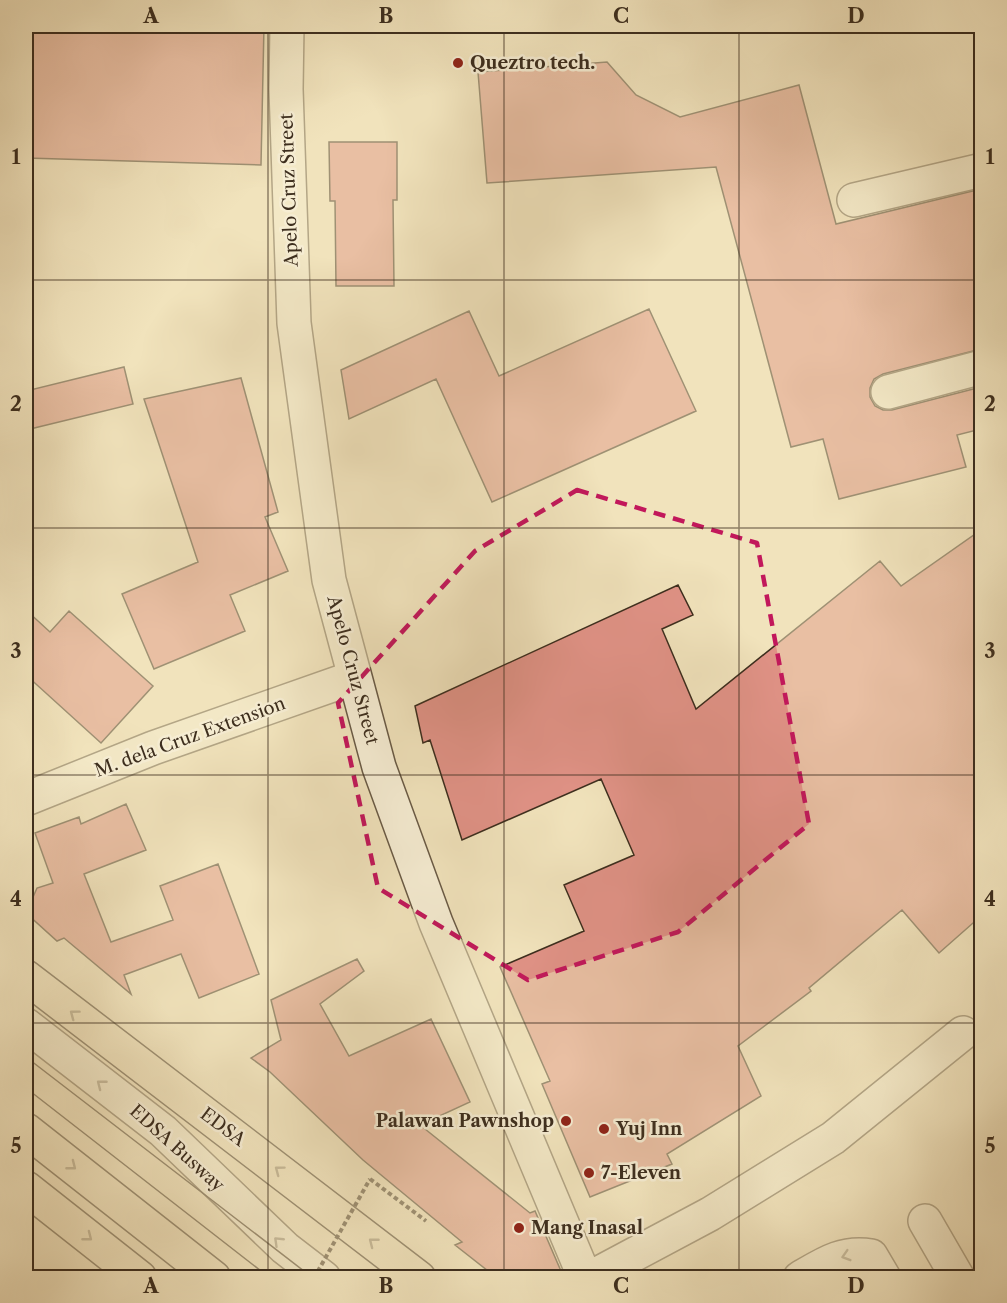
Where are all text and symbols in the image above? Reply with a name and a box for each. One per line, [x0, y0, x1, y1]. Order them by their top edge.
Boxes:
text: A [142, 4, 159, 28]
text: B [379, 4, 394, 28]
text: C [613, 4, 629, 28]
text: D [847, 4, 865, 28]
place label: Queztro tech. [470, 52, 595, 74]
marker: Queztro tech. [451, 56, 465, 70]
street label: Apelo Cruz Street [275, 112, 303, 268]
text: 1 [12, 145, 21, 169]
text: 1 [986, 145, 995, 169]
text: 2 [10, 392, 22, 416]
text: 2 [984, 392, 996, 416]
street label: Apelo Cruz Street [322, 592, 384, 748]
text: 3 [10, 639, 22, 663]
text: 3 [984, 639, 996, 663]
street label: M. dela Cruz Extension [92, 692, 288, 782]
text: 4 [10, 887, 22, 911]
text: 4 [984, 887, 996, 911]
one-way arrow [70, 1010, 81, 1021]
one-way arrow [97, 1080, 108, 1091]
street label: EDSA Busway [125, 1100, 230, 1197]
street label: EDSA [196, 1103, 250, 1151]
place label: Palawan Pawnshop [376, 1110, 554, 1132]
marker: Palawan Pawnshop [559, 1114, 573, 1128]
place label: Yuj Inn [615, 1118, 683, 1140]
marker: Yuj Inn [597, 1122, 611, 1136]
text: 5 [10, 1134, 22, 1158]
text: 5 [984, 1134, 996, 1158]
one-way arrow [65, 1159, 76, 1170]
place label: 7-Eleven [601, 1162, 682, 1184]
one-way arrow [275, 1166, 286, 1177]
marker: 7-Eleven [582, 1166, 596, 1180]
place label: Mang Inasal [531, 1217, 643, 1239]
marker: Mang Inasal [512, 1221, 526, 1235]
one-way arrow [81, 1230, 92, 1241]
one-way arrow [274, 1237, 285, 1248]
one-way arrow [369, 1238, 380, 1249]
one-way arrow [841, 1249, 852, 1261]
text: A [142, 1274, 159, 1298]
text: B [379, 1274, 394, 1298]
text: C [613, 1274, 629, 1298]
text: D [847, 1274, 865, 1298]

